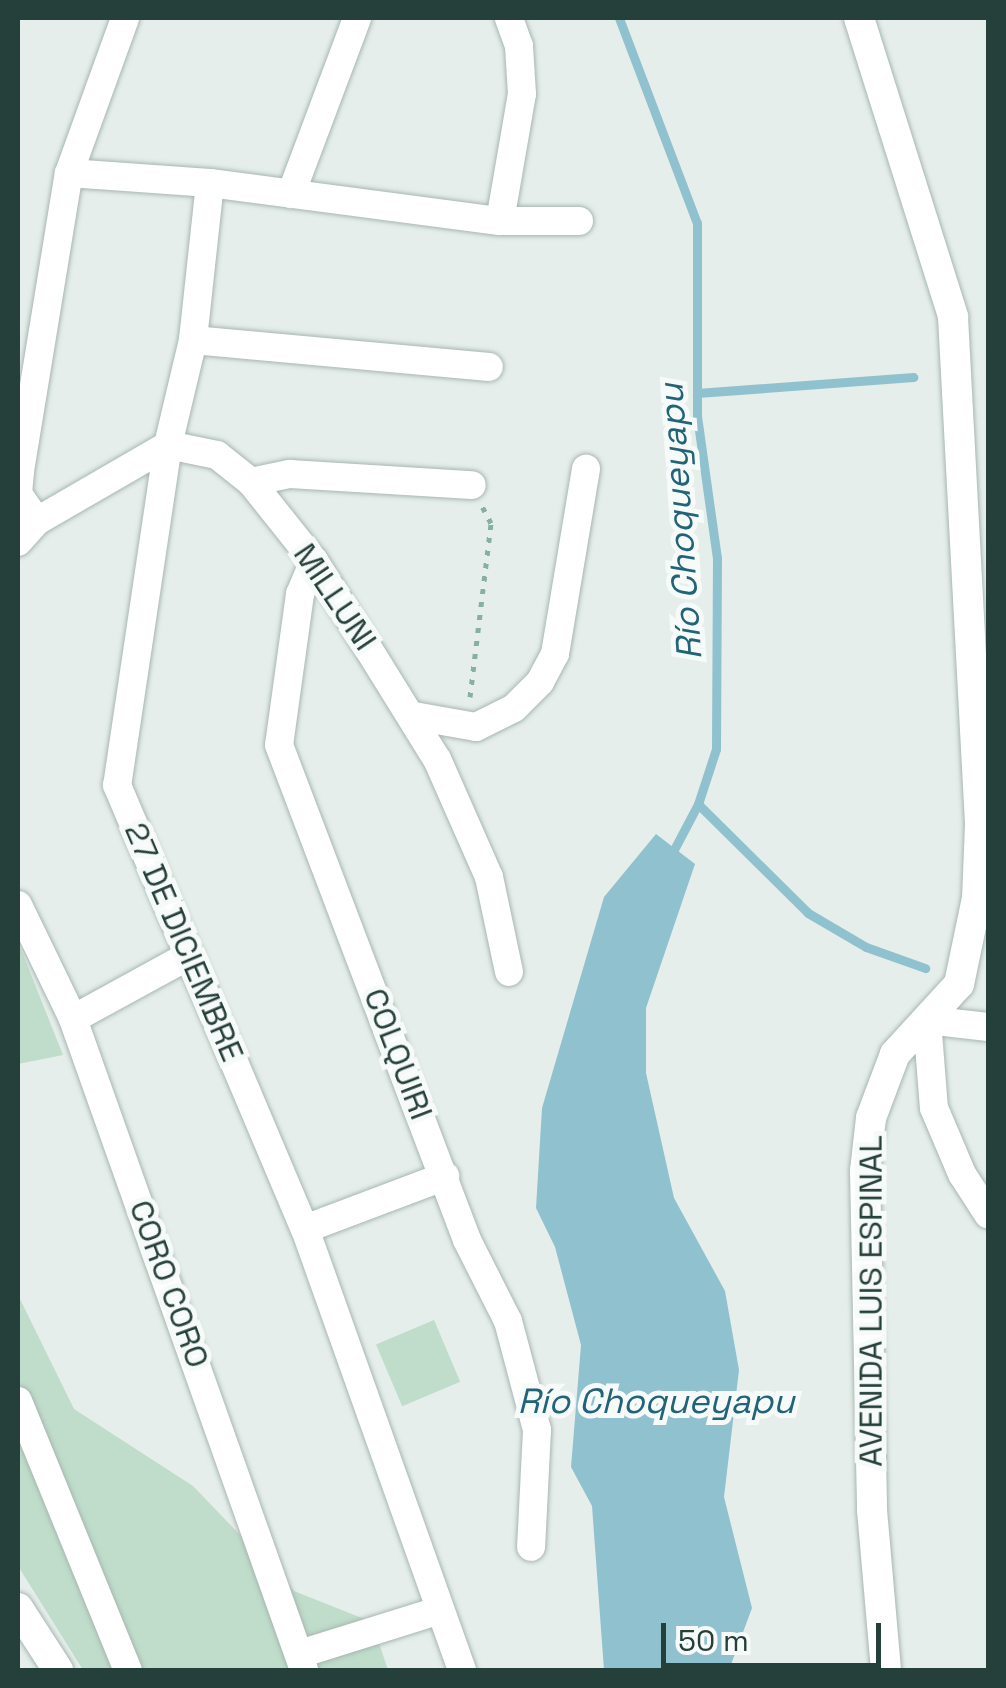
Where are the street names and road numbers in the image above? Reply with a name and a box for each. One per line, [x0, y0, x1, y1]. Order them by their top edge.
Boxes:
street label: MILLUNI [285, 536, 385, 658]
street label: 27 DE DICIEMBRE [116, 817, 252, 1067]
street label: COLQUIRI [355, 983, 441, 1125]
street label: AVENIDA LUIS ESPINAL [852, 1135, 890, 1467]
street label: CORO CORO [121, 1195, 217, 1373]

